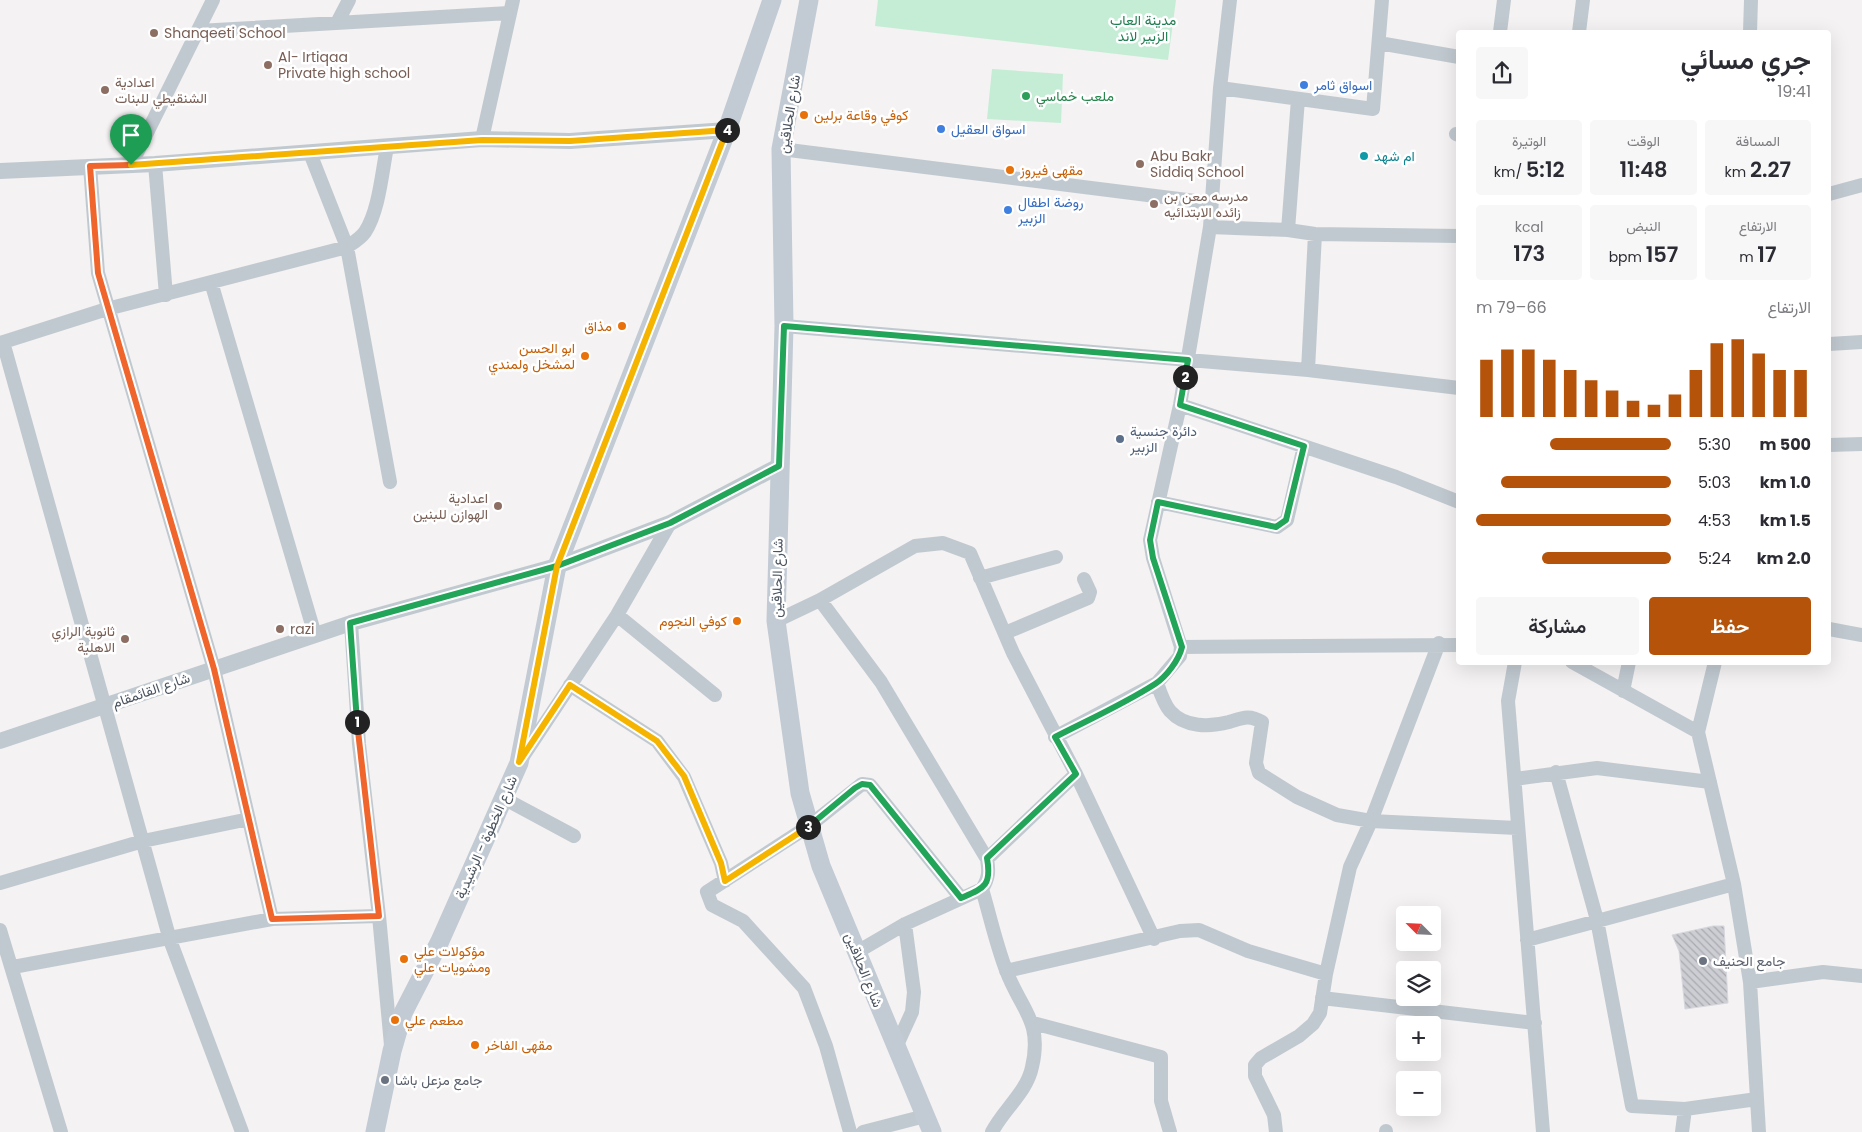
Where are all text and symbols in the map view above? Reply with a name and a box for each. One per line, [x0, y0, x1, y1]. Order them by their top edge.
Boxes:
park label: مدينة العاب الزبير لاند [1110, 10, 1176, 46]
place label: Shanqeeti School [164, 23, 286, 43]
marker: Shanqeeti School [148, 27, 160, 39]
text: جري مسائي [1681, 40, 1811, 79]
place label: Al- Irtiqaa Private high school [278, 47, 410, 83]
button: share [1476, 47, 1528, 99]
marker: Al- Irtiqaa Private high school [262, 59, 274, 71]
place label: اعدادية الشنقيطي للبنات [115, 72, 207, 110]
street label: شارع الحلاقين [773, 73, 806, 155]
place label: اسواق ثامر [1313, 75, 1372, 95]
marker: اسواق ثامر [1298, 79, 1310, 91]
text: 19:41 [1777, 80, 1811, 103]
marker: اعدادية الشنقيطي للبنات [99, 84, 111, 96]
place label: ملعب خماسي [1036, 86, 1114, 108]
marker: ملعب خماسي [1020, 90, 1032, 102]
place label: كوفي وقاعة برلين [814, 105, 909, 127]
marker: كوفي وقاعة برلين [798, 109, 810, 121]
pin [110, 114, 152, 165]
pin: 4 [714, 118, 740, 142]
place label: اسواق العقيل [951, 119, 1025, 139]
text: 4 [723, 120, 732, 140]
icon: arrive [117, 121, 145, 149]
marker: اسواق العقيل [935, 123, 947, 135]
text: الوتيرة [1512, 131, 1546, 151]
text: الوقت [1627, 131, 1660, 151]
text: المسافة [1736, 131, 1780, 151]
place label: Abu Bakr Siddiq School [1150, 146, 1244, 182]
place label: ام شهد [1374, 146, 1415, 166]
marker: ام شهد [1358, 150, 1370, 162]
text: 5:12 [1526, 155, 1565, 184]
text: 11:48 [1619, 155, 1668, 184]
text: 2.27 [1750, 155, 1791, 184]
marker: Abu Bakr Siddiq School [1134, 158, 1146, 170]
place label: مقهى فيروز [1019, 160, 1083, 180]
text: /km [1494, 162, 1526, 182]
text: km [1725, 162, 1750, 182]
marker: مقهى فيروز [1004, 164, 1016, 176]
place label: مدرسه معن بن زائده الابتدائيه [1164, 186, 1248, 222]
place label: روضة اطفال الزبير [1017, 192, 1084, 228]
marker: مدرسه معن بن زائده الابتدائيه [1148, 198, 1160, 210]
marker: روضة اطفال الزبير [1002, 204, 1014, 216]
text: النبض [1626, 216, 1661, 236]
text: الارتفاع [1739, 216, 1777, 236]
text: kcal [1515, 217, 1543, 237]
text: 173 [1513, 239, 1545, 268]
text: 157 [1646, 240, 1678, 269]
text: 17 [1757, 240, 1776, 269]
text: bpm [1609, 247, 1646, 267]
text: m [1739, 247, 1757, 267]
text: 66–79 m [1476, 296, 1547, 319]
text: الارتفاع [1768, 296, 1811, 319]
place label: مذاق [584, 316, 612, 336]
marker: مذاق [616, 320, 628, 332]
place label: ابو الحسن لمشخل ولمندي [488, 338, 575, 376]
marker: ابو الحسن لمشخل ولمندي [579, 350, 591, 362]
pin: 2 [1172, 364, 1198, 390]
text: 2 [1182, 367, 1190, 387]
place label: دائرة جنسية الزبير [1129, 421, 1197, 457]
marker: دائرة جنسية الزبير [1114, 433, 1126, 445]
text: 5:30 [1698, 433, 1731, 456]
text: 500 m [1759, 433, 1811, 456]
text: 5:03 [1698, 471, 1731, 494]
text: 1.0 km [1760, 471, 1811, 494]
place label: اعدادية الهوازن للبنين [413, 488, 488, 524]
marker: اعدادية الهوازن للبنين [492, 500, 504, 512]
text: 4:53 [1698, 509, 1731, 532]
text: 1.5 km [1760, 509, 1811, 532]
street label: شارع الحلاقين [766, 538, 789, 618]
text: 5:24 [1698, 547, 1731, 570]
text: 2.0 km [1757, 547, 1811, 570]
button: مشاركة [1476, 597, 1639, 655]
button: حفظ [1649, 597, 1811, 655]
place label: كوفي النجوم [659, 611, 727, 633]
marker: كوفي النجوم [731, 615, 743, 627]
place label: razi [290, 619, 315, 639]
place label: ثانوية الرازي الاهلية [51, 621, 115, 657]
marker: razi [274, 623, 286, 635]
marker: ثانوية الرازي الاهلية [119, 633, 131, 645]
street label: شارع القائمقام [109, 667, 193, 714]
pin: 1 [344, 710, 370, 734]
text: 1 [355, 712, 360, 732]
street label: شارع الخطوة - الرشيدية [450, 772, 523, 902]
pin: 3 [796, 814, 820, 840]
text: 3 [804, 817, 813, 837]
north arrow [1396, 906, 1441, 951]
map controls [1396, 906, 1441, 1116]
street label: شارع الحلاقين [839, 930, 888, 1011]
place label: مؤكولات علي ومشويات علي [414, 941, 491, 979]
place label: جامع الحنيف [1713, 951, 1785, 972]
marker: مؤكولات علي ومشويات علي [398, 953, 410, 965]
marker: جامع الحنيف [1697, 955, 1709, 967]
button: layers [1396, 961, 1441, 1006]
place label: مطعم علي [405, 1010, 463, 1032]
marker: مطعم علي [389, 1014, 401, 1026]
button: + [1396, 1016, 1441, 1061]
place label: مقهى الفاخر [484, 1035, 552, 1055]
marker: مقهى الفاخر [469, 1039, 481, 1051]
place label: جامع مزعل باشا [395, 1070, 482, 1091]
button: − [1396, 1071, 1441, 1116]
marker: جامع مزعل باشا [379, 1074, 391, 1086]

